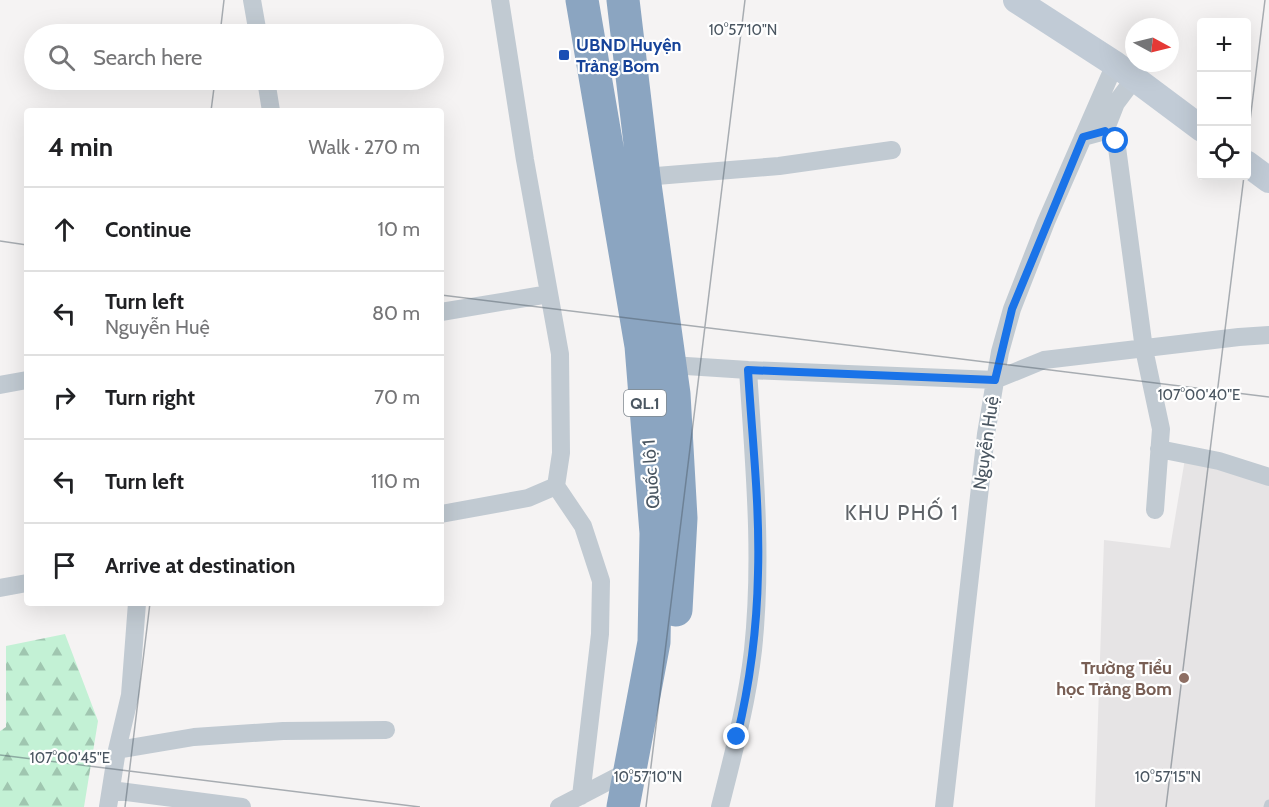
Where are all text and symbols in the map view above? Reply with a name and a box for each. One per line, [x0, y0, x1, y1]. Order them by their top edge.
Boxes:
north arrow [1125, 18, 1179, 72]
map controls [1197, 18, 1251, 180]
button: + [1197, 18, 1251, 72]
text: 10°57'10"N [709, 21, 777, 39]
search box [24, 24, 444, 90]
place label: UBND Huyện Trảng Bom [576, 34, 681, 77]
icon: search [45, 41, 78, 74]
text: Search here [93, 44, 202, 71]
marker: UBND Huyện Trảng Bom [557, 48, 571, 62]
button: − [1197, 72, 1251, 126]
button: locate [1197, 126, 1251, 180]
route start [1102, 127, 1128, 153]
text: 4 min [48, 131, 113, 163]
text: Walk · 270 m [308, 135, 420, 159]
icon: ahead [48, 213, 81, 246]
text: Continue [105, 216, 191, 243]
text: 10 m [377, 217, 420, 241]
text: Turn left [105, 288, 184, 315]
icon: left [48, 297, 81, 330]
text: 80 m [372, 301, 420, 325]
text: Nguyễn Huệ [105, 315, 210, 339]
icon: right [48, 381, 81, 414]
text: Turn right [105, 384, 195, 411]
text: 70 m [374, 385, 420, 409]
text: 107°00'40"E [1158, 386, 1240, 404]
road number: QL.1 [624, 390, 666, 416]
street label: Nguyễn Huệ [969, 395, 1003, 491]
street label: Quốc lộ 1 [638, 439, 664, 509]
icon: left [48, 465, 81, 498]
text: Turn left [105, 468, 184, 495]
text: 110 m [371, 469, 420, 493]
district label: KHU PHỐ 1 [845, 497, 959, 525]
icon: arrive [48, 549, 81, 582]
text: Arrive at destination [105, 552, 295, 579]
place label: Trường Tiểu học Trảng Bom [1056, 657, 1172, 700]
marker: Trường Tiểu học Trảng Bom [1177, 671, 1191, 685]
route end [723, 723, 749, 749]
text: 107°00'45"E [30, 749, 110, 767]
text: 10°57'10"N [614, 768, 682, 786]
text: 10°57'15"N [1135, 768, 1201, 786]

